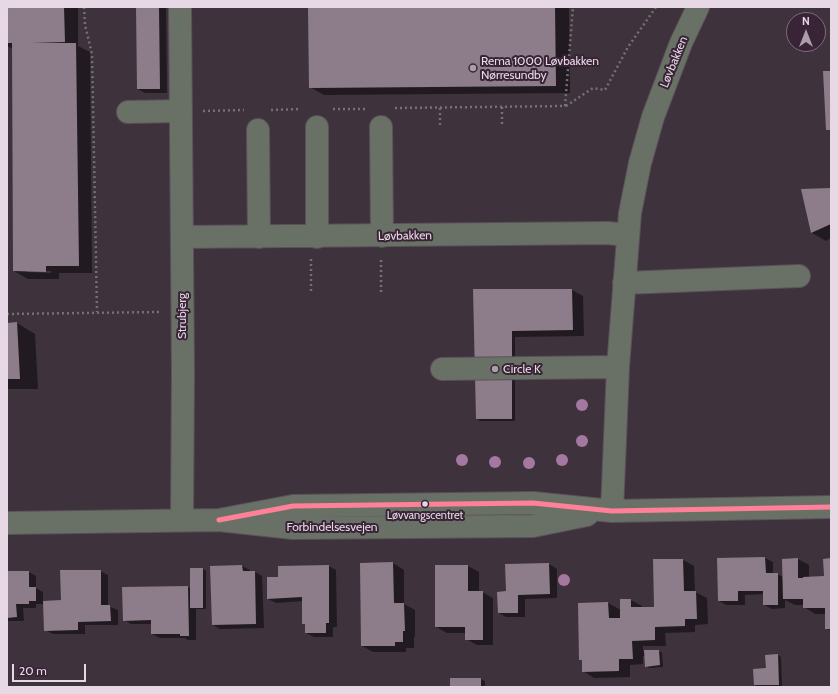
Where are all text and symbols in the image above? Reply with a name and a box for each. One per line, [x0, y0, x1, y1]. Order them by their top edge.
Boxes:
north arrow [786, 12, 826, 52]
text: N [802, 14, 810, 28]
street label: Løvbakken [657, 34, 691, 90]
place label: Rema 1000 Løvbakken Nørresundby [481, 54, 599, 82]
marker: Rema 1000 Løvbakken Nørresundby [468, 63, 478, 73]
street label: Løvbakken [378, 228, 432, 244]
street label: Strubjerg [175, 293, 189, 339]
place label: Circle K [503, 362, 541, 376]
marker: Circle K [490, 364, 500, 374]
marker: Løvvangscentret [420, 499, 430, 509]
place label: Løvvangscentret [387, 509, 463, 523]
street label: Forbindelsesvejen [286, 520, 378, 534]
scale bar [14, 656, 88, 682]
text: 20 m [19, 663, 47, 678]

